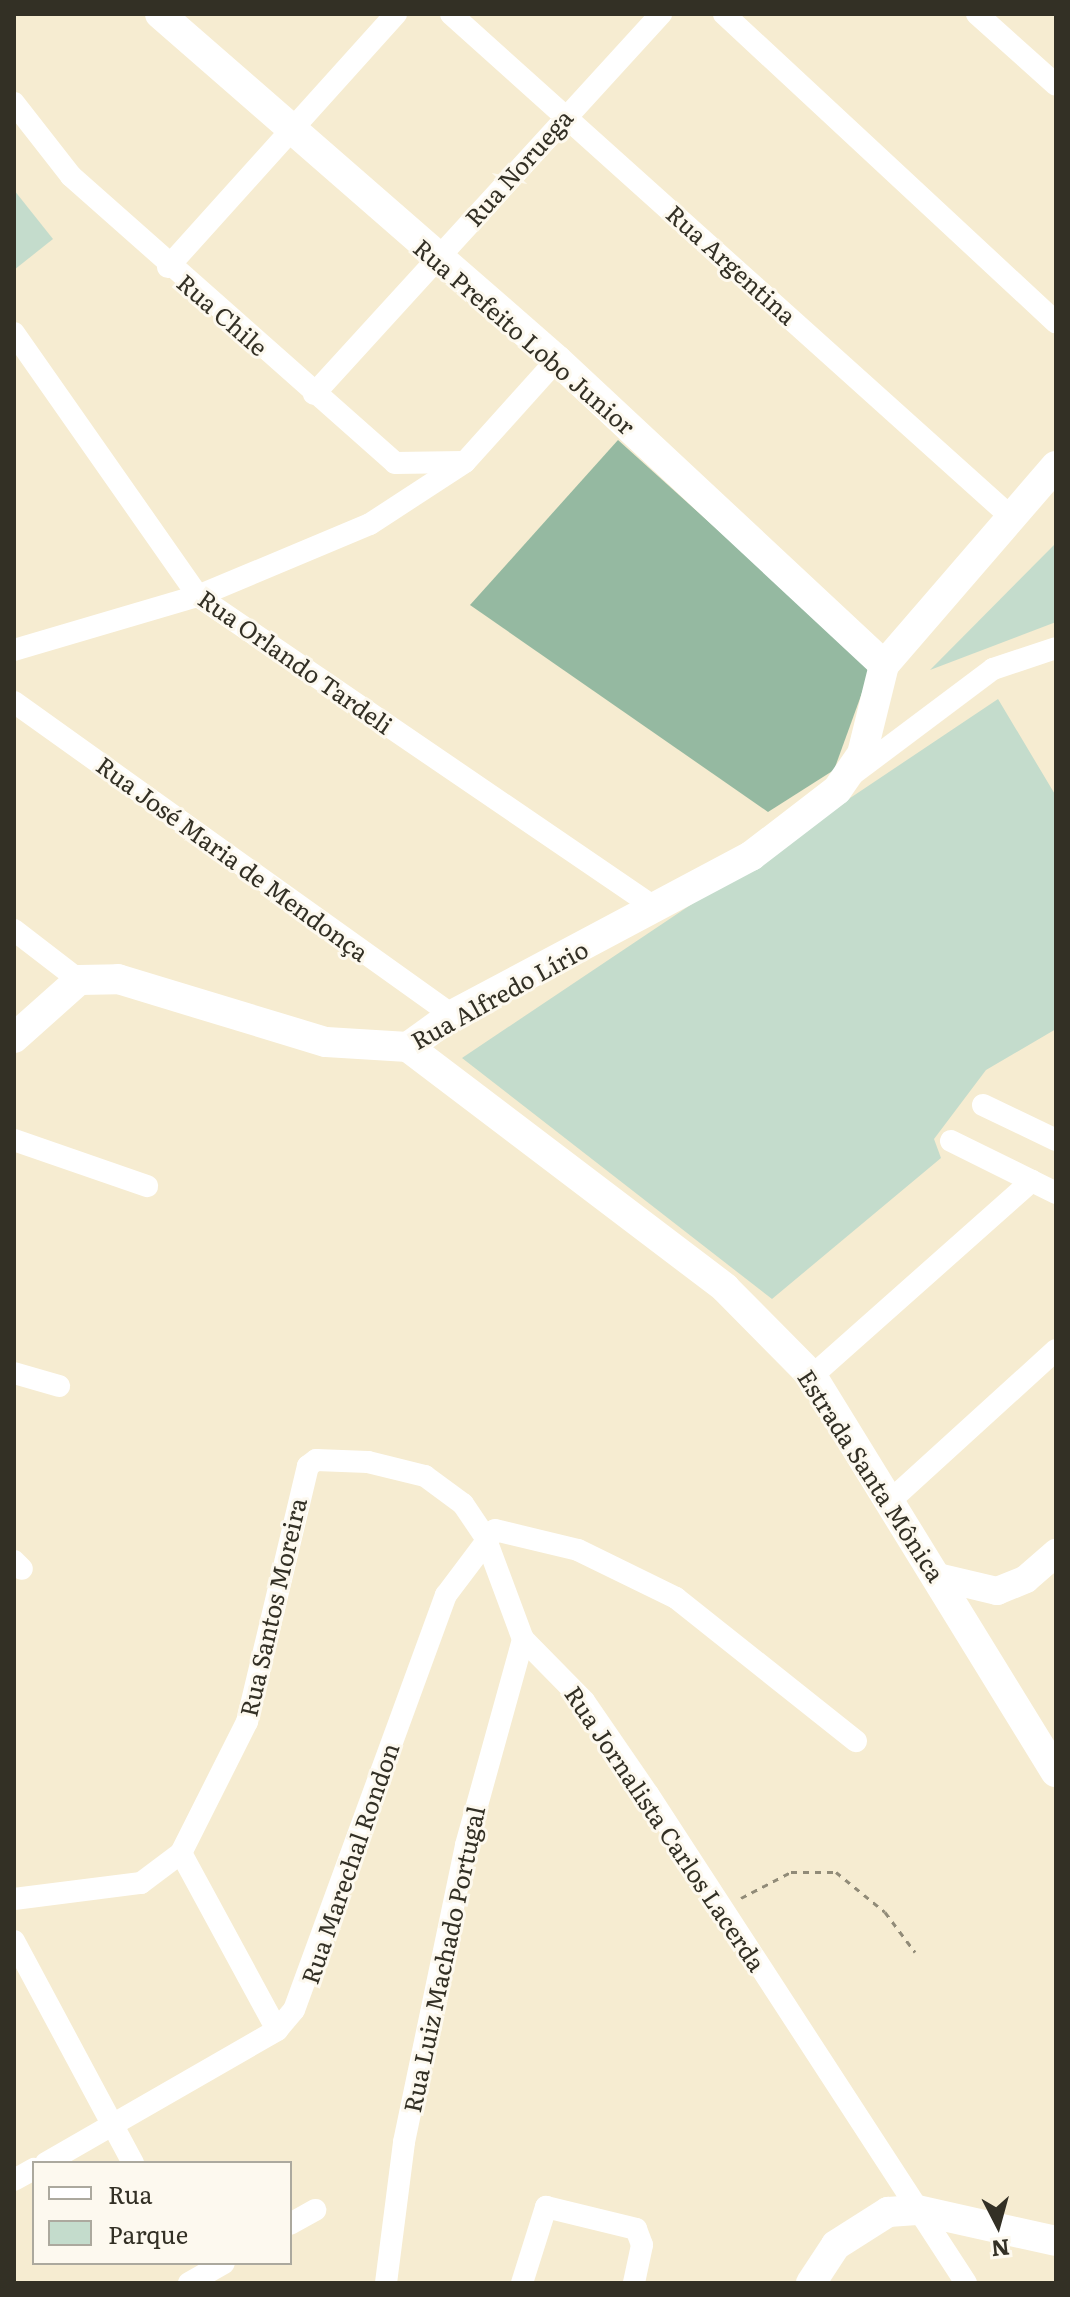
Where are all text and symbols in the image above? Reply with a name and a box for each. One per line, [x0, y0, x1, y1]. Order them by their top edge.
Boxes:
street label: Rua Noruega [458, 103, 578, 231]
street label: Rua Argentina [661, 198, 803, 330]
street label: Rua Prefeito Lobo Junior [409, 232, 641, 440]
street label: Rua Chile [172, 267, 274, 361]
street label: Rua Orlando Tardeli [193, 583, 399, 739]
street label: Rua José Maria de Mendonça [91, 750, 375, 966]
street label: Rua Alfredo Lírio [406, 933, 592, 1055]
street label: Estrada Santa Mônica [793, 1364, 951, 1586]
street label: Rua Santos Moreira [233, 1495, 311, 1719]
street label: Rua Jornalista Carlos Lacerda [560, 1680, 772, 1976]
street label: Rua Marechal Rondon [294, 1739, 404, 1987]
street label: Rua Luiz Machado Portugal [396, 1803, 490, 2115]
legend [32, 2161, 292, 2265]
text: Rua [108, 2176, 152, 2211]
north arrow [958, 2185, 1038, 2265]
text: Parque [108, 2216, 188, 2251]
text: N [990, 2232, 1011, 2267]

